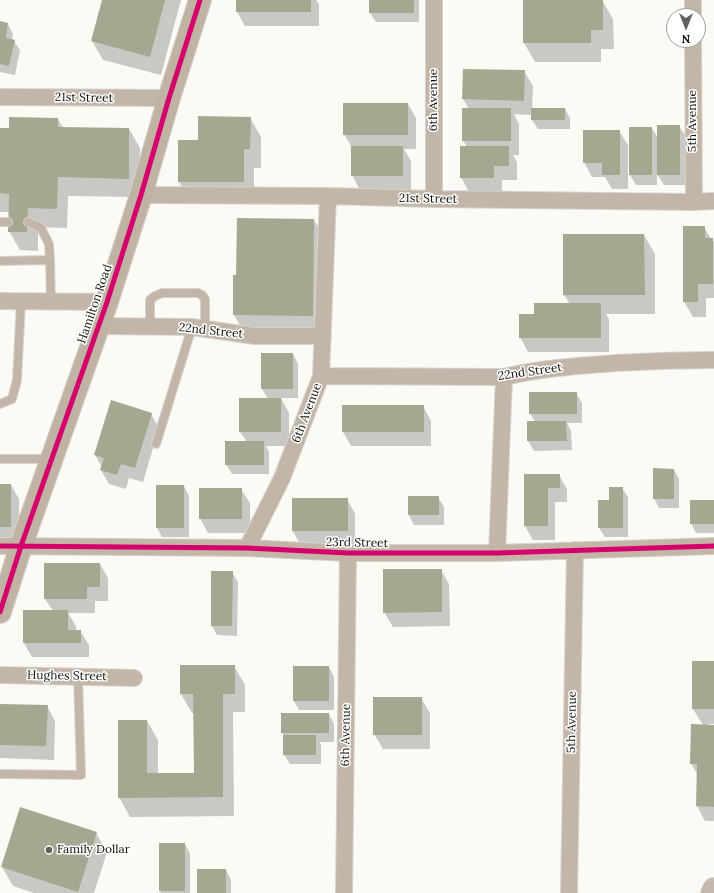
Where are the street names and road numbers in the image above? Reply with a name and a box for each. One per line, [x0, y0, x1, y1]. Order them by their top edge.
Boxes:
street label: 6th Avenue [427, 69, 441, 131]
street label: 21st Street [55, 90, 113, 106]
street label: 5th Avenue [686, 90, 700, 152]
street label: 21st Street [399, 191, 457, 207]
street label: Hamilton Road [75, 263, 115, 345]
street label: 22nd Street [178, 320, 244, 342]
street label: 22nd Street [497, 360, 563, 384]
street label: 6th Avenue [289, 381, 325, 445]
street label: 23rd Street [326, 535, 388, 551]
street label: Hughes Street [27, 668, 107, 684]
street label: 5th Avenue [564, 691, 580, 753]
street label: 6th Avenue [338, 704, 354, 766]

